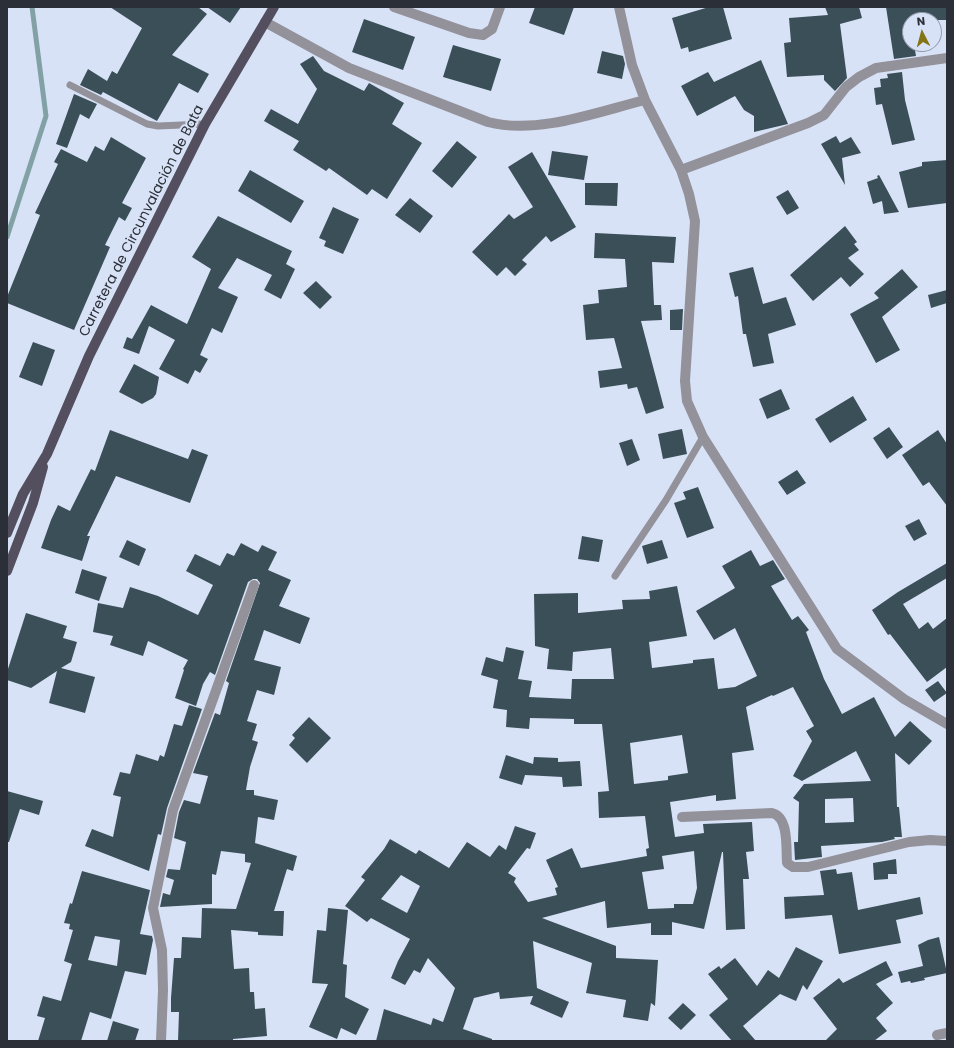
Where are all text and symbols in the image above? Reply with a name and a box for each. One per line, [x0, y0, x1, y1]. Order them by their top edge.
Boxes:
north arrow [902, 12, 942, 52]
text: N [916, 13, 926, 29]
street label: Carretera de Circunvalación de Bata [76, 102, 208, 340]

